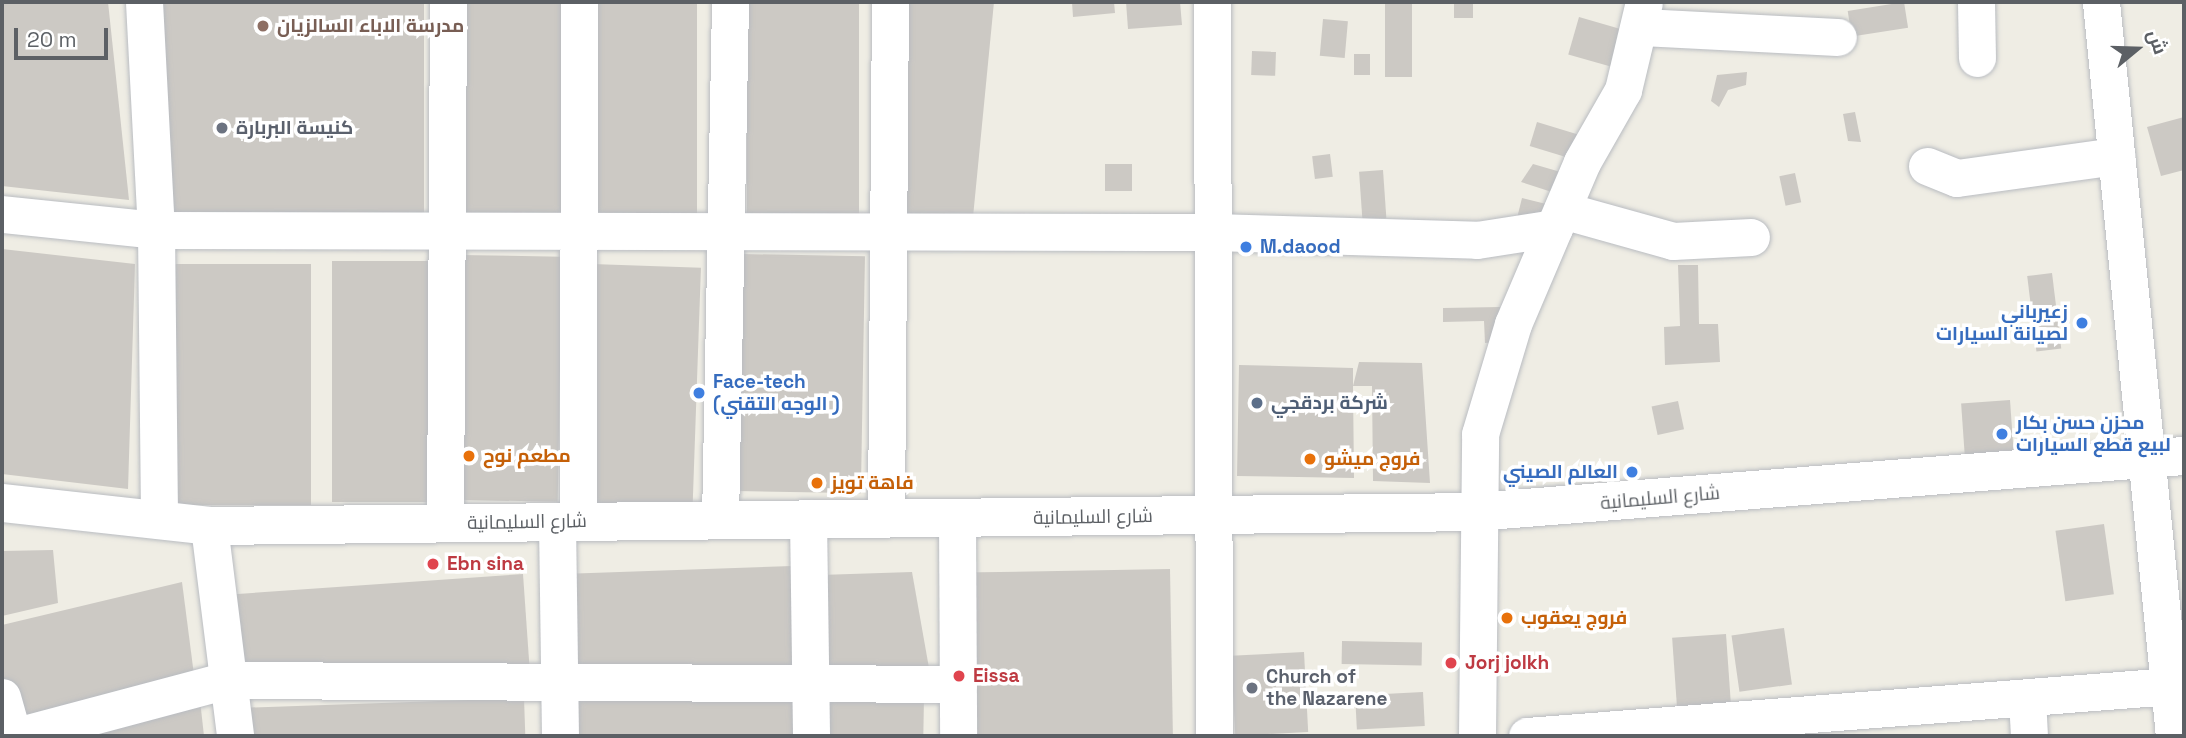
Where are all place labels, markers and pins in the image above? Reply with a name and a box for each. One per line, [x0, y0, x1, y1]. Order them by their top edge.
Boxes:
place label: مدرسة الاباء السالزيان [277, 15, 464, 37]
marker: مدرسة الاباء السالزيان [255, 18, 271, 34]
place label: كنيسة البربارة [236, 117, 353, 139]
marker: كنيسة البربارة [214, 120, 230, 136]
place label: M.daood [1260, 236, 1341, 258]
marker: M.daood [1238, 239, 1254, 255]
place label: زعيرباني لصيانة السيارات [1936, 301, 2068, 345]
marker: زعيرباني لصيانة السيارات [2074, 315, 2090, 331]
place label: Face-tech (الوجه التقني ) [713, 371, 840, 415]
marker: Face-tech (الوجه التقني ) [691, 385, 707, 401]
place label: شركة بردقجي [1271, 392, 1388, 414]
marker: شركة بردقجي [1249, 395, 1265, 411]
place label: محزن حسن بكار لبيع قطع السيارات [2016, 412, 2171, 456]
marker: محزن حسن بكار لبيع قطع السيارات [1994, 426, 2010, 442]
place label: مطعم نوح [483, 445, 571, 467]
marker: مطعم نوح [461, 448, 477, 464]
place label: فروج ميشو [1324, 448, 1421, 470]
marker: فروج ميشو [1302, 451, 1318, 467]
place label: العالم الصيني [1503, 461, 1618, 483]
marker: العالم الصيني [1624, 464, 1640, 480]
place label: فاهة تويز [831, 472, 914, 494]
marker: فاهة تويز [809, 475, 825, 491]
place label: Ebn sina [447, 553, 524, 575]
marker: Ebn sina [425, 556, 441, 572]
place label: فروج يعقوب [1521, 607, 1627, 629]
marker: فروج يعقوب [1499, 610, 1515, 626]
place label: Jorj jolkh [1465, 652, 1549, 674]
marker: Jorj jolkh [1443, 655, 1459, 671]
place label: Eissa [973, 665, 1019, 687]
place label: Church of the Nazarene [1266, 666, 1388, 710]
marker: Eissa [951, 668, 967, 684]
marker: Church of the Nazarene [1244, 680, 1260, 696]

